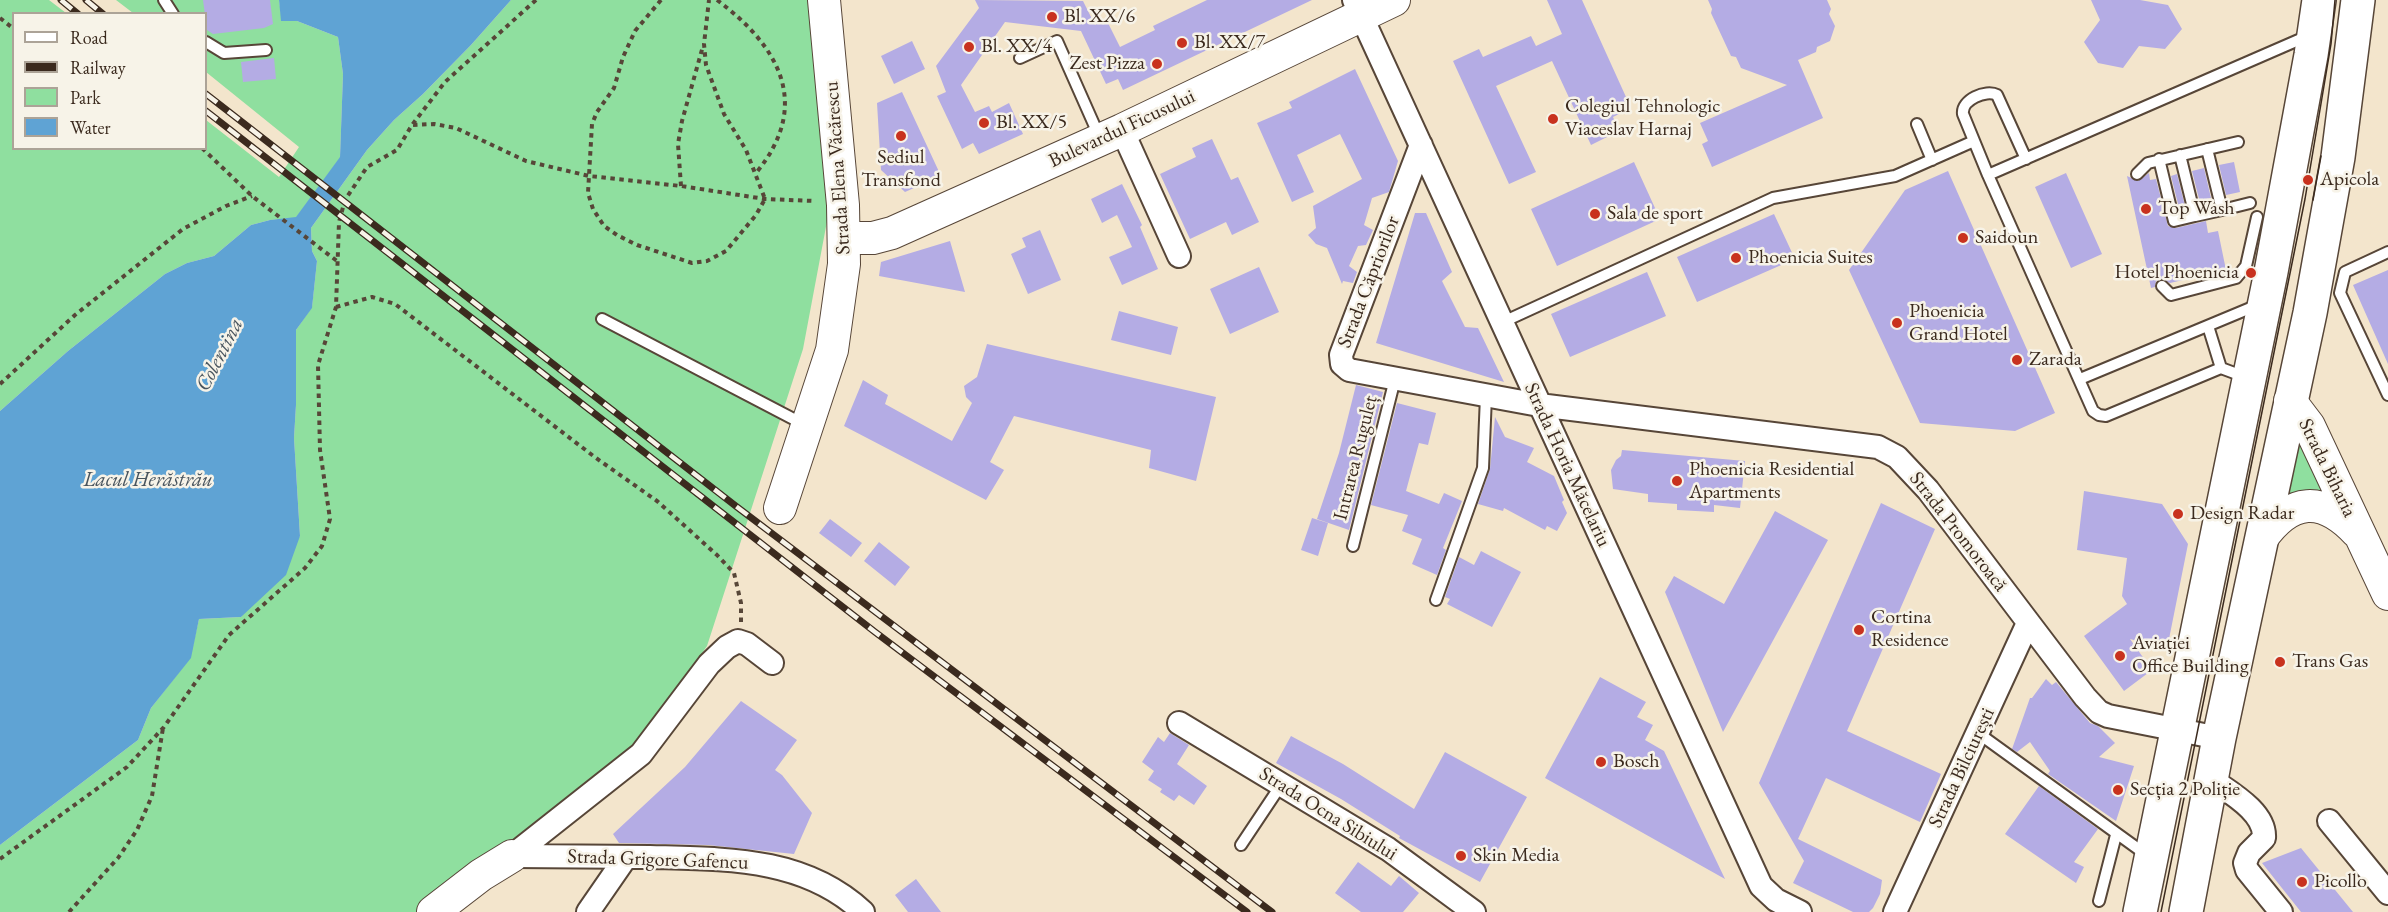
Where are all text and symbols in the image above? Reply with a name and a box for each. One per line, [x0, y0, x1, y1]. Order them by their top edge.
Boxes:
place label: Bl. XX/6 [1064, 5, 1135, 29]
marker: Bl. XX/6 [1045, 10, 1059, 24]
legend [12, 12, 207, 150]
text: Road [70, 26, 108, 49]
place label: Bl. XX/7 [1194, 31, 1265, 55]
place label: Bl. XX/4 [981, 35, 1052, 59]
marker: Bl. XX/7 [1175, 36, 1189, 50]
marker: Bl. XX/4 [962, 40, 976, 54]
place label: Zest Pizza [1069, 52, 1145, 76]
text: Railway [70, 56, 126, 79]
marker: Zest Pizza [1150, 57, 1164, 71]
street label: Strada Elena Văcărescu [820, 81, 856, 255]
street label: Bulevardul Ficusului [1045, 85, 1199, 173]
text: Park [70, 86, 101, 109]
place label: Colegiul Tehnologic Viaceslav Harnaj [1565, 95, 1720, 142]
place label: Bl. XX/5 [996, 111, 1067, 135]
marker: Colegiul Tehnologic Viaceslav Harnaj [1546, 112, 1560, 126]
text: Water [70, 116, 111, 139]
marker: Bl. XX/5 [977, 116, 991, 130]
marker: Sediul Transfond [894, 129, 908, 143]
place label: Sediul Transfond [861, 146, 941, 193]
place label: Apicola [2320, 168, 2379, 192]
marker: Apicola [2301, 173, 2315, 187]
place label: Top Wash [2158, 197, 2235, 221]
place label: Sala de sport [1607, 202, 1703, 226]
marker: Top Wash [2139, 202, 2153, 216]
marker: Sala de sport [1588, 207, 1602, 221]
street label: Strada Căpriorilor [1333, 213, 1405, 351]
place label: Saidoun [1975, 226, 2038, 250]
marker: Saidoun [1956, 231, 1970, 245]
place label: Phoenicia Suites [1748, 246, 1873, 270]
marker: Phoenicia Suites [1729, 251, 1743, 265]
place label: Hotel Phoenicia [2115, 261, 2239, 285]
marker: Hotel Phoenicia [2244, 266, 2258, 280]
place label: Phoenicia Grand Hotel [1909, 300, 2008, 347]
water label: Colentina [191, 314, 249, 396]
marker: Phoenicia Grand Hotel [1890, 316, 1904, 330]
place label: Zarada [2029, 348, 2082, 372]
marker: Zarada [2010, 353, 2024, 367]
street label: Strada Horia Măcelariu [1519, 379, 1615, 551]
street label: Intrarea Ruguleț [1329, 393, 1383, 523]
street label: Strada Biharia [2293, 415, 2361, 521]
place label: Phoenicia Residential Apartments [1689, 458, 1854, 505]
water label: Lacul Herăstrău [83, 467, 213, 493]
street label: Strada Promoroacă [1904, 467, 2012, 597]
marker: Phoenicia Residential Apartments [1670, 474, 1684, 488]
place label: Design Radar [2190, 502, 2295, 526]
marker: Design Radar [2171, 507, 2185, 521]
place label: Cortina Residence [1871, 606, 1948, 653]
marker: Cortina Residence [1852, 623, 1866, 637]
place label: Aviației Office Building [2132, 632, 2249, 679]
marker: Aviației Office Building [2113, 649, 2127, 663]
place label: Trans Gas [2292, 650, 2368, 674]
marker: Trans Gas [2273, 655, 2287, 669]
street label: Strada Bilciurești [1924, 704, 2000, 832]
place label: Bosch [1613, 750, 1660, 774]
marker: Bosch [1594, 755, 1608, 769]
street label: Strada Ocna Sibiului [1255, 762, 1401, 866]
place label: Secția 2 Poliție [2130, 778, 2240, 802]
marker: Secția 2 Poliție [2111, 783, 2125, 797]
place label: Skin Media [1473, 844, 1559, 868]
street label: Strada Grigore Gafencu [567, 845, 749, 875]
marker: Skin Media [1454, 849, 1468, 863]
place label: Picollo [2314, 870, 2367, 894]
marker: Picollo [2295, 875, 2309, 889]

